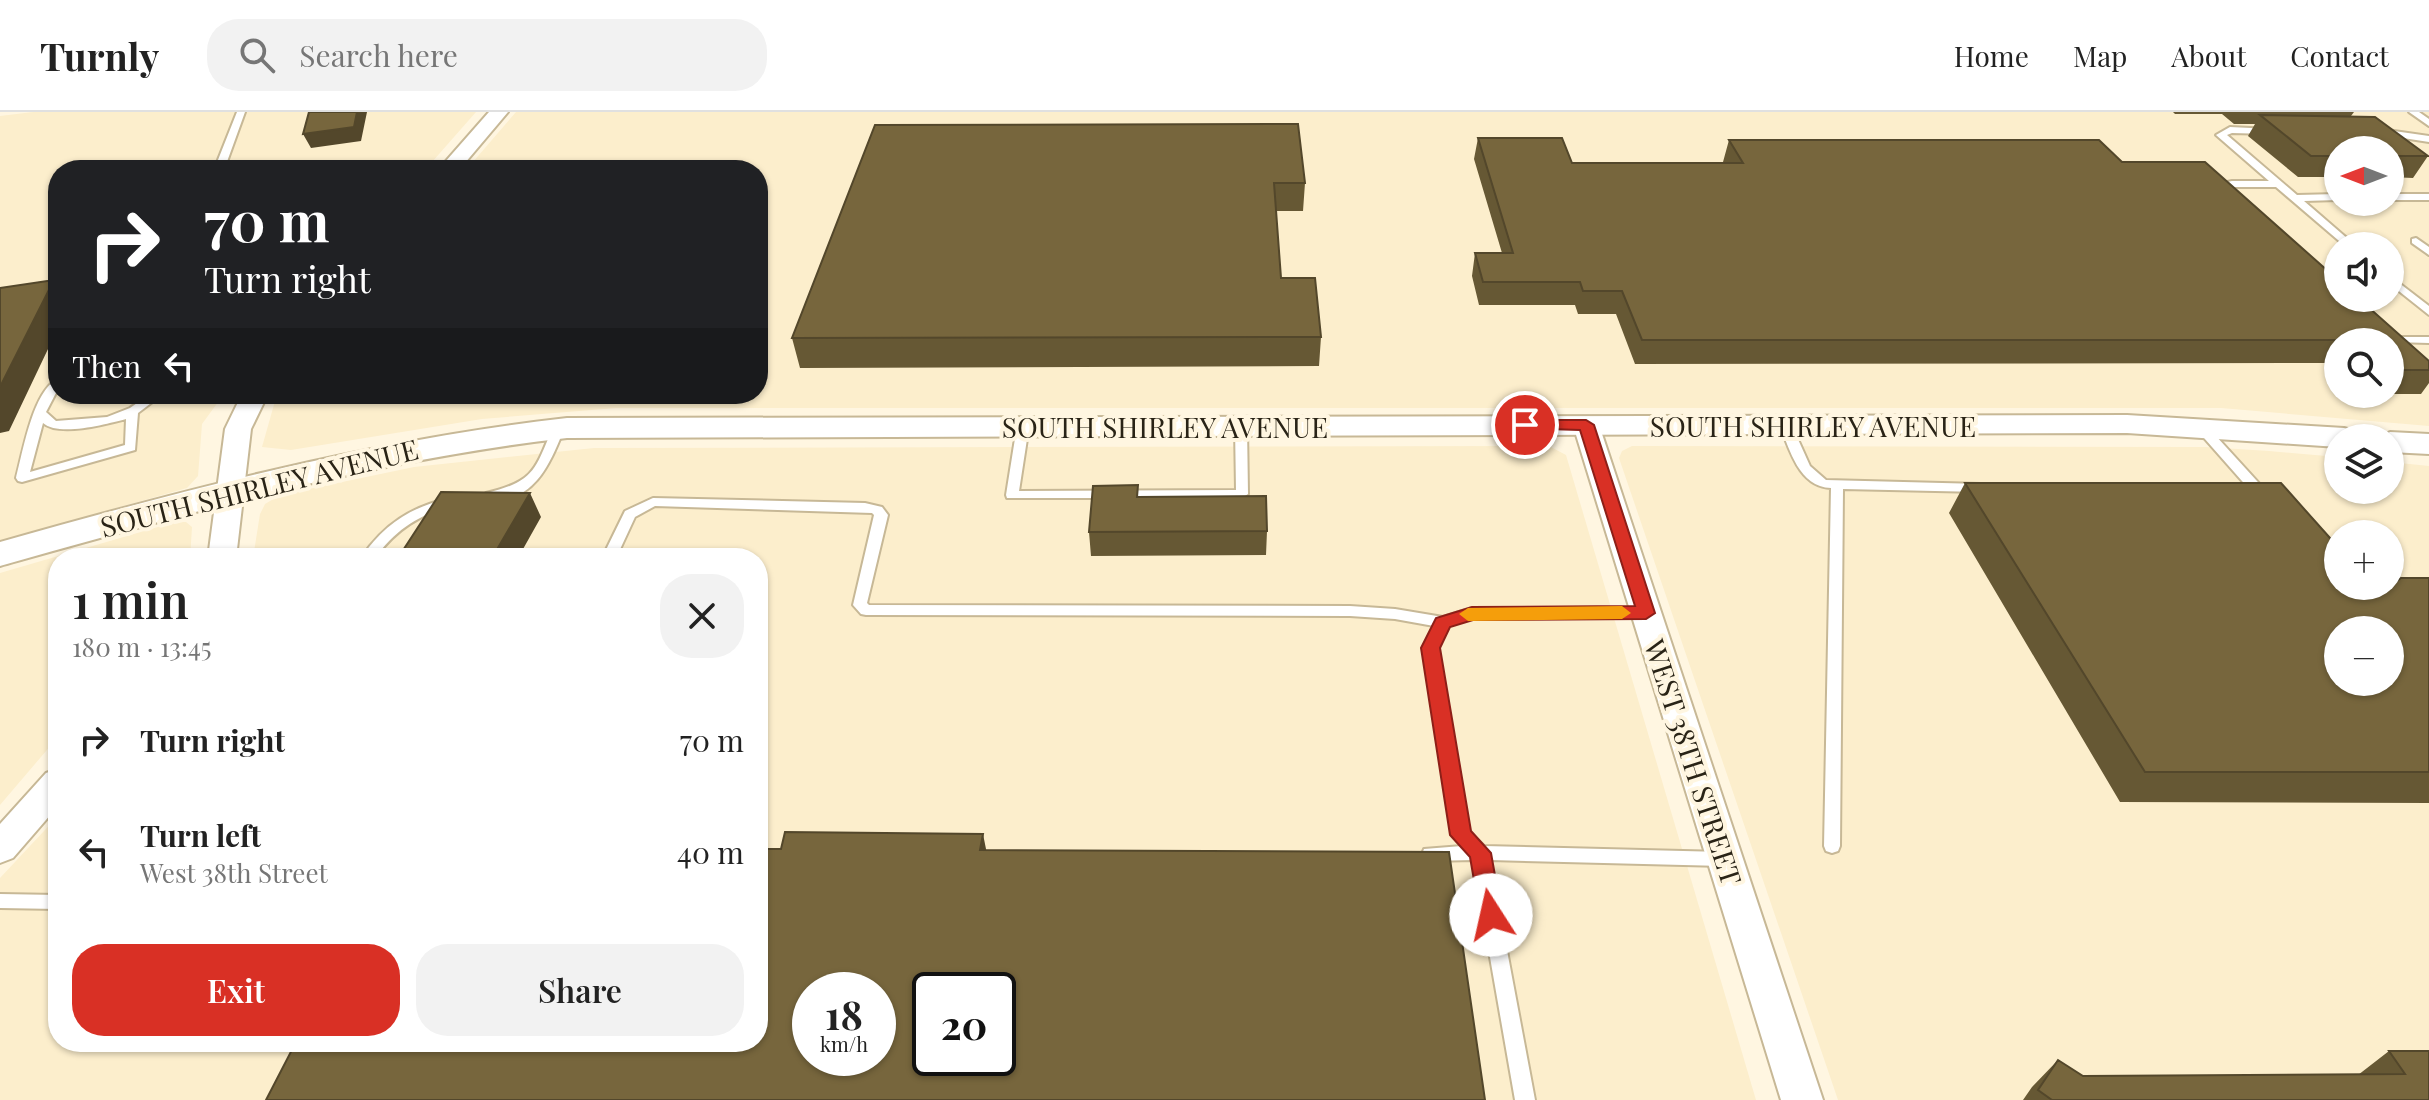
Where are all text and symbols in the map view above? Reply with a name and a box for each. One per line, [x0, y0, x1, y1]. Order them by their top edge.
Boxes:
search box [207, 19, 767, 91]
text: Turnly [40, 30, 159, 81]
icon: search [235, 33, 279, 77]
text: Search here [299, 35, 458, 75]
text: Home [1954, 37, 2029, 74]
text: Map [2073, 37, 2127, 74]
text: About [2171, 37, 2246, 74]
text: Contact [2290, 37, 2389, 74]
north arrow [2324, 136, 2404, 216]
map controls [2324, 136, 2404, 696]
text: 70 m [204, 182, 329, 257]
icon: right [72, 192, 176, 296]
button: sound [2324, 232, 2404, 312]
text: Turn right [204, 254, 371, 302]
button: search [2324, 328, 2404, 408]
icon: left [157, 344, 201, 388]
text: Then [72, 346, 141, 386]
pin [1491, 391, 1559, 459]
icon: arrive [1503, 403, 1547, 447]
street label: SOUTH SHIRLEY AVENUE [1650, 407, 1976, 444]
street label: SOUTH SHIRLEY AVENUE [1002, 408, 1328, 445]
button: layers [2324, 424, 2404, 504]
street label: SOUTH SHIRLEY AVENUE [96, 430, 422, 544]
button: + [2324, 520, 2404, 600]
text: 1 min [72, 567, 189, 631]
button: close [660, 574, 744, 658]
button: − [2324, 616, 2404, 696]
text: 180 m · 13:45 [72, 629, 212, 664]
street label: WEST 38TH STREET [1637, 634, 1751, 889]
icon: right [72, 718, 116, 762]
text: Turn right [140, 720, 285, 760]
text: 70 m [680, 720, 744, 760]
text: Turn left [140, 815, 261, 855]
icon: left [72, 830, 116, 874]
text: 40 m [677, 832, 744, 872]
text: West 38th Street [140, 855, 328, 890]
position arrow [1449, 873, 1533, 957]
button: Exit [72, 944, 400, 1036]
button: Share [416, 944, 744, 1036]
speed limit sign: 20 [912, 972, 1016, 1076]
text: 18 [825, 987, 863, 1040]
text: km/h [820, 1030, 868, 1057]

